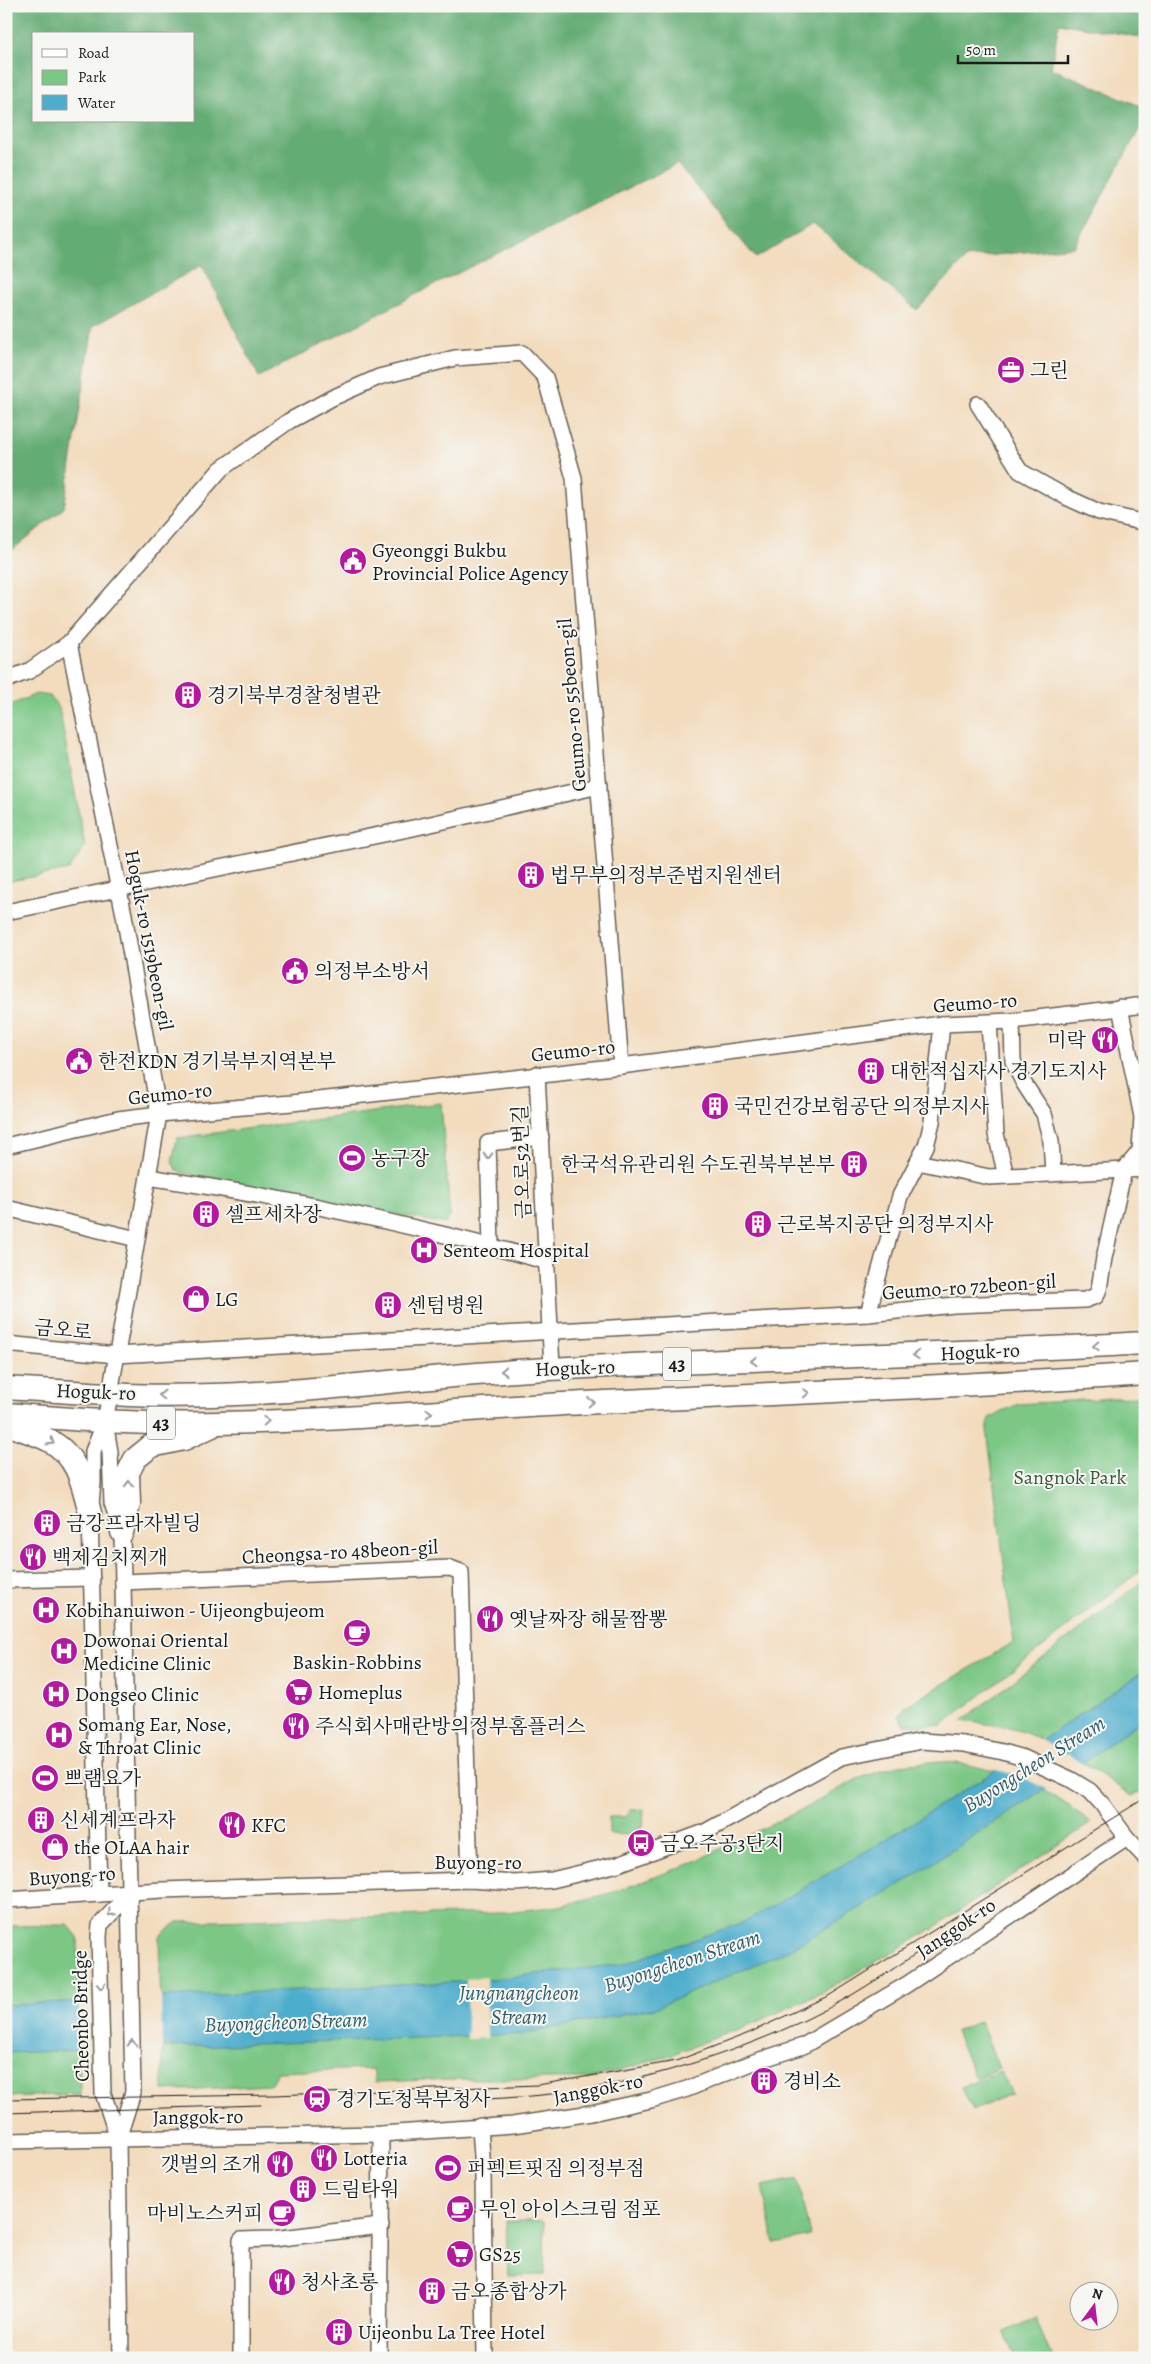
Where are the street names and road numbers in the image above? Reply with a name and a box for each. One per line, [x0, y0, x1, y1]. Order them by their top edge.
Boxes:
street label: Geumo-ro 55beon-gil [551, 617, 593, 793]
street label: Hoguk-ro 1519beon-gil [118, 847, 180, 1033]
street label: Geumo-ro [932, 987, 1018, 1019]
street label: Geumo-ro [530, 1033, 616, 1069]
street label: Geumo-ro [127, 1076, 213, 1112]
street label: 금오로52번길 [507, 1104, 537, 1220]
street label: Geumo-ro 72beon-gil [881, 1267, 1057, 1307]
street label: 금오로 [33, 1314, 93, 1346]
street label: Hoguk-ro [939, 1336, 1021, 1368]
road number: 43 [663, 1348, 691, 1380]
street label: Hoguk-ro [535, 1353, 615, 1383]
street label: Hoguk-ro [56, 1377, 136, 1407]
road number: 43 [147, 1406, 175, 1440]
street label: Cheongsa-ro 48beon-gil [241, 1533, 439, 1571]
street label: Buyong-ro [434, 1849, 522, 1876]
street label: Buyong-ro [28, 1859, 117, 1893]
street label: Janggok-ro [911, 1891, 1001, 1965]
street label: Cheonbo Bridge [66, 1950, 96, 2082]
street label: Janggok-ro [551, 2067, 645, 2111]
street label: Janggok-ro [152, 2103, 244, 2131]

